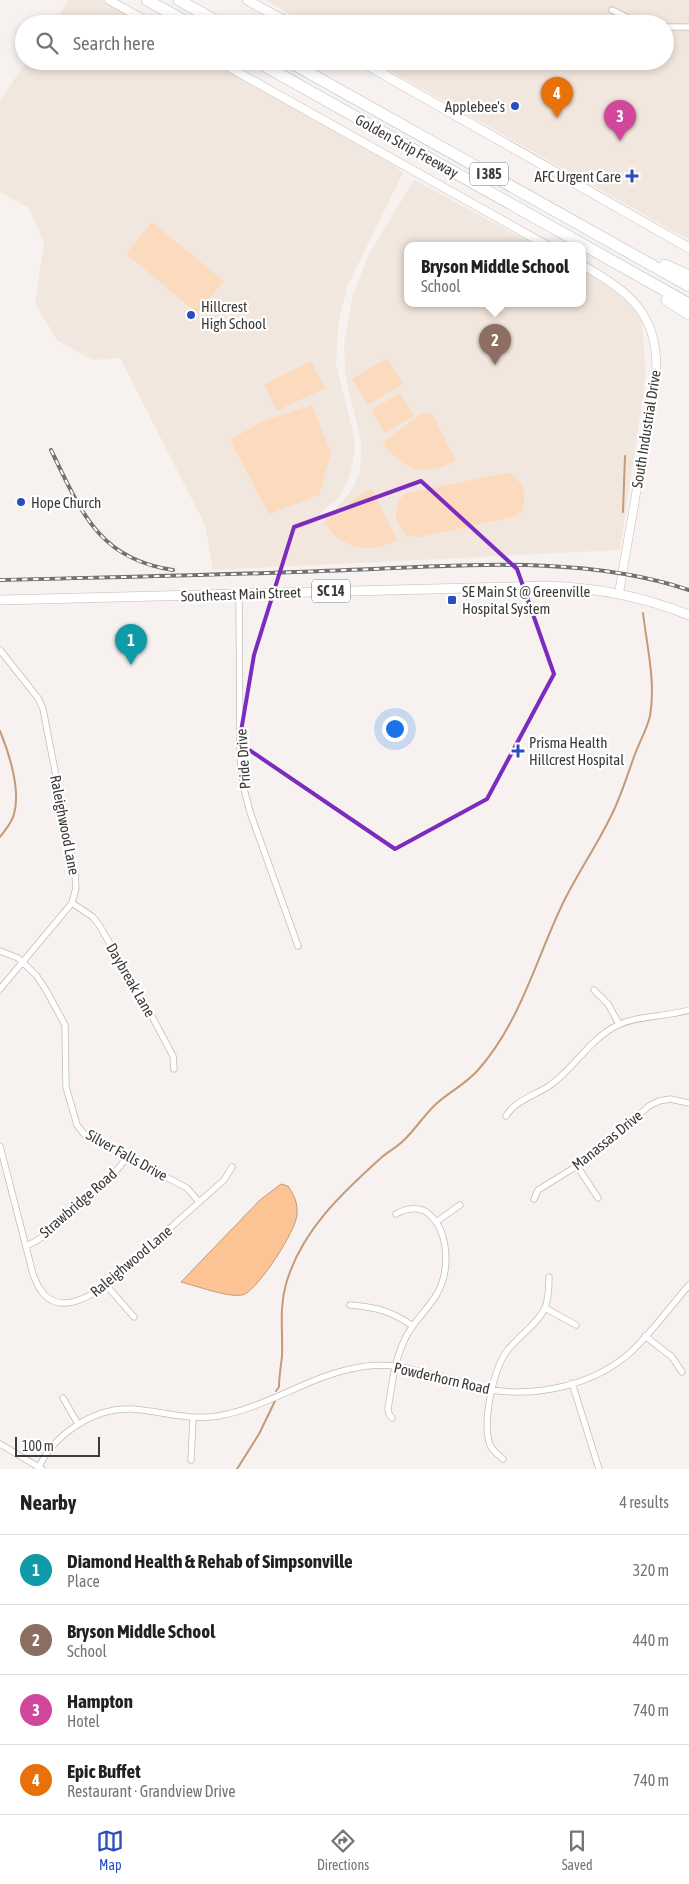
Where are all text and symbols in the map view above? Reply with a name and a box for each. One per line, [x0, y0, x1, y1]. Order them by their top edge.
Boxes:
search box [15, 15, 674, 70]
icon: search [33, 29, 61, 57]
text: Search here [73, 32, 155, 54]
pin: 4 [541, 77, 573, 118]
place label: Applebee's [445, 98, 505, 115]
marker: Applebee's [509, 100, 521, 112]
pin: 3 [604, 100, 636, 141]
street label: Golden Strip Freeway [352, 111, 462, 181]
road number: I 385 [470, 162, 508, 185]
place label: AFC Urgent Care [534, 168, 621, 185]
marker: AFC Urgent Care [625, 169, 639, 183]
popup [404, 242, 586, 307]
text: Bryson Middle School [421, 255, 569, 277]
text: School [421, 277, 461, 295]
place label: Hillcrest High School [201, 298, 266, 332]
marker: Hillcrest High School [185, 309, 197, 321]
pin: 2 [479, 324, 511, 365]
street label: South Industrial Drive [628, 369, 664, 489]
place label: Hope Church [31, 494, 101, 511]
marker: Hope Church [15, 496, 27, 508]
road number: SC 14 [312, 580, 350, 602]
street label: Southeast Main Street [181, 583, 301, 605]
place label: SE Main St @ Greenville Hospital System [462, 583, 591, 617]
marker: SE Main St @ Greenville Hospital System [446, 594, 458, 606]
pin: 1 [115, 624, 147, 665]
your location [382, 716, 408, 742]
street label: Pride Drive [232, 728, 254, 790]
place label: Prisma Health Hillcrest Hospital [529, 734, 624, 768]
marker: Prisma Health Hillcrest Hospital [511, 744, 525, 758]
street label: Raleighwood Lane [47, 774, 83, 876]
street label: Daybreak Lane [103, 940, 159, 1020]
street label: Manassas Drive [569, 1106, 646, 1173]
street label: Silver Falls Drive [84, 1126, 171, 1184]
street label: Strawbridge Road [36, 1165, 120, 1241]
street label: Raleighwood Lane [87, 1222, 175, 1300]
street label: Powderhorn Road [392, 1359, 492, 1397]
scale bar [15, 1434, 100, 1457]
text: 100 m [22, 1438, 54, 1454]
text: Nearby [20, 1490, 76, 1514]
text: 4 results [619, 1493, 669, 1511]
text: Diamond Health & Rehab of Simpsonville [67, 1550, 353, 1572]
text: 1 [32, 1561, 40, 1579]
text: 320 m [633, 1561, 669, 1579]
text: Place [67, 1572, 100, 1590]
text: Bryson Middle School [67, 1620, 215, 1642]
text: 2 [32, 1631, 40, 1649]
text: 440 m [633, 1631, 669, 1649]
text: School [67, 1642, 107, 1660]
text: Hampton [67, 1690, 133, 1712]
text: 3 [32, 1701, 40, 1719]
text: 740 m [633, 1701, 669, 1719]
text: Hotel [67, 1712, 100, 1730]
text: Epic Buffet [67, 1760, 141, 1782]
text: 4 [32, 1771, 40, 1789]
text: 740 m [633, 1771, 669, 1789]
text: Restaurant · Grandview Drive [67, 1782, 236, 1800]
tab: Map [96, 1827, 124, 1873]
tab: Directions [317, 1827, 369, 1873]
tab: Saved [562, 1827, 593, 1873]

